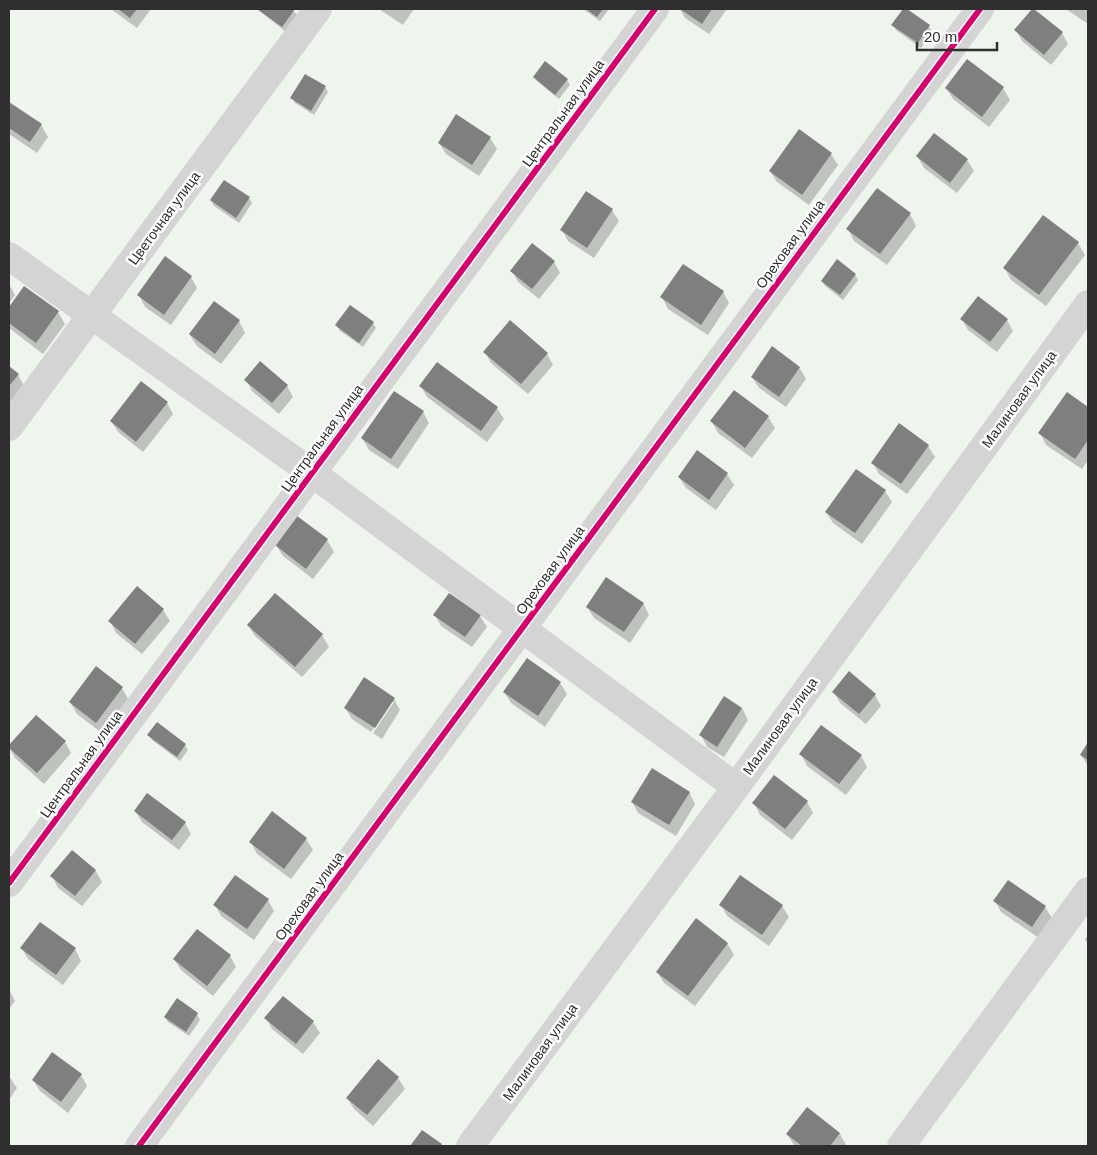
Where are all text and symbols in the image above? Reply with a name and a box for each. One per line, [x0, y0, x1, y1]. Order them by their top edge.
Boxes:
scale bar [917, 20, 997, 52]
text: 20 m [924, 28, 957, 45]
street label: Центральная улица [519, 56, 607, 170]
street label: Цветочная улица [125, 168, 203, 268]
street label: Ореховая улица [752, 196, 828, 292]
street label: Малиновая улица [978, 347, 1060, 451]
street label: Центральная улица [278, 381, 366, 495]
street label: Ореховая улица [512, 522, 588, 618]
street label: Малиновая улица [739, 674, 821, 778]
street label: Центральная улица [37, 707, 125, 821]
street label: Ореховая улица [271, 848, 347, 944]
street label: Малиновая улица [499, 1000, 581, 1104]

